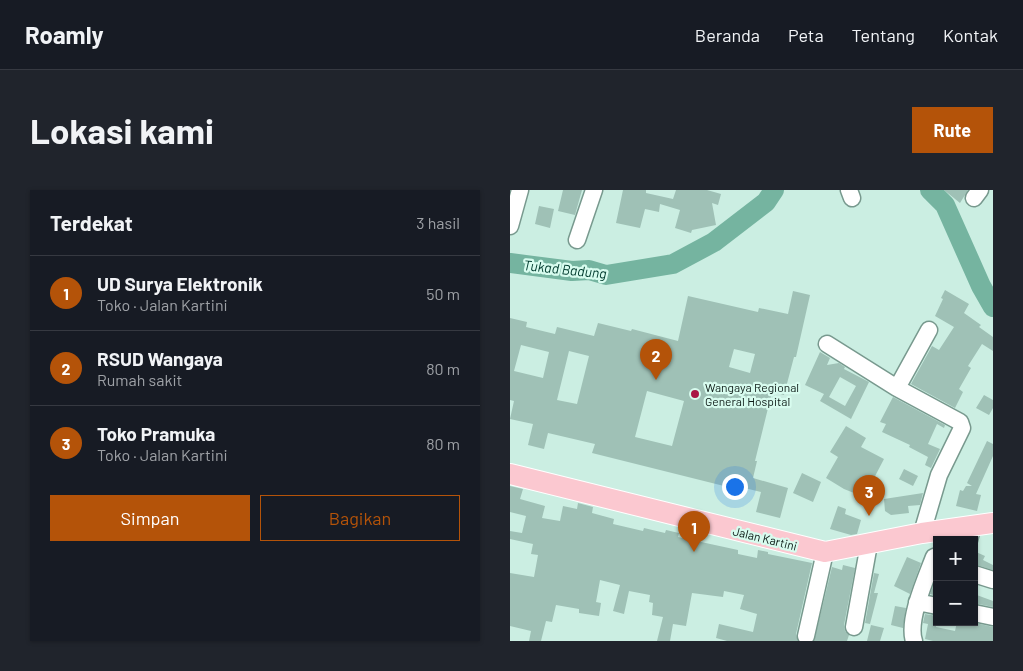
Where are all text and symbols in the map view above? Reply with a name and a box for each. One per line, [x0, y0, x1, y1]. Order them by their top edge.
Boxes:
text: Roamly [25, 20, 104, 49]
text: Beranda [695, 24, 760, 46]
text: Peta [788, 24, 824, 46]
text: Tentang [852, 24, 915, 46]
text: Kontak [943, 24, 998, 46]
button: Rute [912, 107, 993, 153]
text: Lokasi kami [30, 109, 214, 151]
text: Terdekat [50, 210, 133, 235]
text: 3 hasil [416, 213, 460, 232]
water label: Tukad Badung [523, 256, 607, 282]
text: UD Surya Elektronik [97, 272, 263, 295]
text: 1 [63, 284, 69, 303]
text: 50 m [426, 284, 460, 303]
text: Toko · Jalan Kartini [97, 295, 228, 314]
pin: 2 [640, 339, 672, 380]
text: RSUD Wangaya [97, 347, 223, 370]
text: 2 [62, 359, 70, 378]
text: 80 m [426, 359, 460, 378]
text: Rumah sakit [97, 370, 182, 389]
place label: Wangaya Regional General Hospital [705, 380, 799, 408]
marker: Wangaya Regional General Hospital [689, 388, 701, 400]
text: Toko Pramuka [97, 422, 215, 445]
text: 3 [62, 434, 70, 453]
text: 80 m [426, 434, 460, 453]
text: Toko · Jalan Kartini [97, 445, 228, 464]
your location [722, 474, 748, 500]
pin: 3 [853, 475, 885, 516]
button: Simpan [50, 495, 250, 541]
button: Bagikan [260, 495, 460, 541]
pin: 1 [678, 511, 710, 552]
street label: Jalan Kartini [731, 523, 799, 553]
map controls [933, 536, 978, 626]
button: + [933, 536, 978, 581]
button: − [933, 581, 978, 626]

